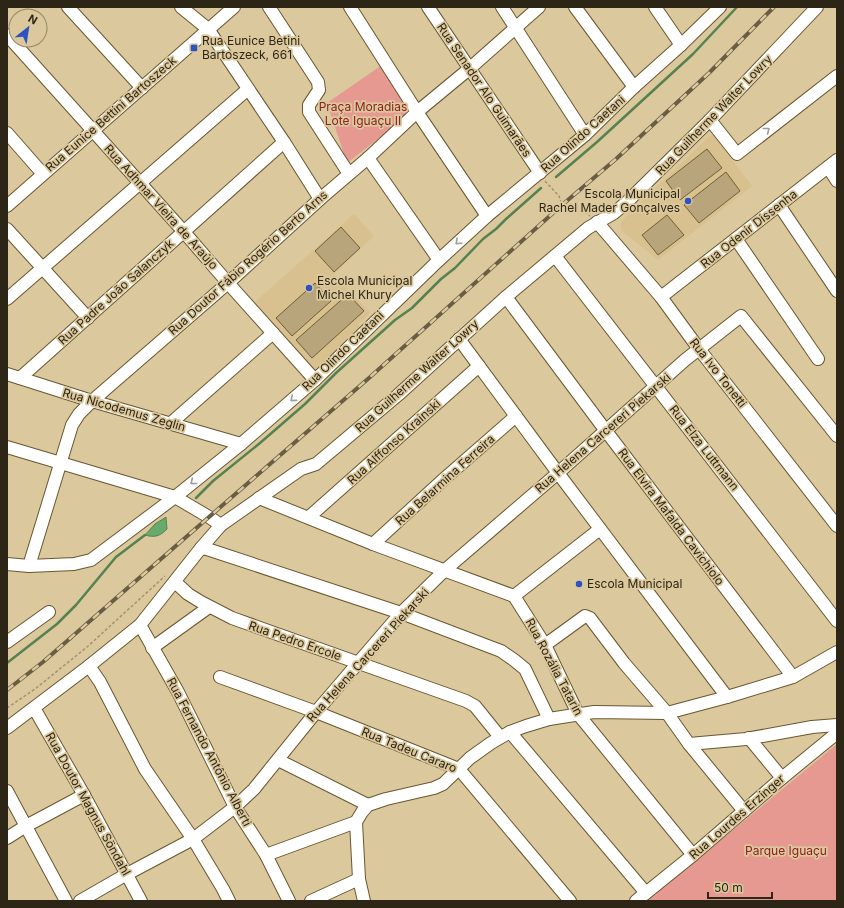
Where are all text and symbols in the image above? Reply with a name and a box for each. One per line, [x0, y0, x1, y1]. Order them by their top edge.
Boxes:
north arrow [8, 8, 48, 48]
text: N [26, 11, 40, 27]
street label: Rua Senador Alo Guimarães [434, 20, 535, 160]
place label: Rua Eunice Betini Bartoszeck, 661 [202, 33, 300, 62]
marker: Rua Eunice Betini Bartoszeck, 661 [189, 43, 199, 53]
street label: Rua Guilherme Walter Lowry [652, 51, 775, 178]
street label: Rua Eunice Bettini Bartoszeck [42, 52, 180, 175]
street label: Rua Olindo Caetani [537, 92, 628, 175]
park label: Praça Moradias Lote Iguaçu II [319, 99, 407, 128]
one-way arrow [763, 128, 770, 135]
street label: Rua Adhmar Vieira de Araújo [101, 141, 221, 272]
place label: Escola Municipal Rachel Mader Gonçalves [539, 186, 680, 215]
street label: Rua Odenir Dissenha [697, 186, 800, 271]
street label: Rua Doutor Fábio Rogério Berto Arns [165, 187, 330, 338]
marker: Escola Municipal Rachel Mader Gonçalves [683, 196, 693, 206]
street label: Rua Padre João Salanczyk [55, 235, 177, 348]
one-way arrow [456, 237, 463, 244]
place label: Escola Municipal Michel Khury [317, 273, 412, 302]
marker: Escola Municipal Michel Khury [304, 283, 314, 293]
street label: Rua Olindo Caetani [299, 308, 387, 394]
street label: Rua Guilherme Walter Lowry [352, 316, 482, 435]
street label: Rua Ivo Tonetti [687, 335, 750, 410]
street label: Rua Helena Carcereri Piekarski [532, 369, 674, 496]
street label: Rua Nicodemus Zeglin [61, 385, 187, 434]
one-way arrow [290, 394, 298, 401]
street label: Rua Alffonso Krainski [344, 396, 444, 488]
street label: Rua Elza Luttmann [666, 402, 743, 494]
street label: Rua Belarmina Ferreira [392, 431, 497, 528]
street label: Rua Elvira Mafalda Cavichiolo [615, 445, 728, 588]
one-way arrow [191, 478, 198, 485]
place label: Escola Municipal [587, 576, 682, 591]
marker: Escola Municipal [574, 579, 584, 589]
street label: Rua Helena Carcereri Piekarski [303, 584, 432, 725]
street label: Rua Rozália Tatarin [523, 616, 586, 718]
street label: Rua Pedro Ercole [247, 618, 344, 663]
street label: Rua Fernando Antônio Alberti [164, 675, 255, 829]
street label: Rua Tadeu Cararo [359, 724, 459, 776]
street label: Rua Doutor Magnus Söndahl [43, 729, 134, 878]
street label: Rua Lourdes Erzinger [686, 771, 788, 862]
park label: Parque Iguaçu [745, 843, 827, 858]
scale bar [708, 874, 772, 900]
text: 50 m [714, 880, 743, 895]

